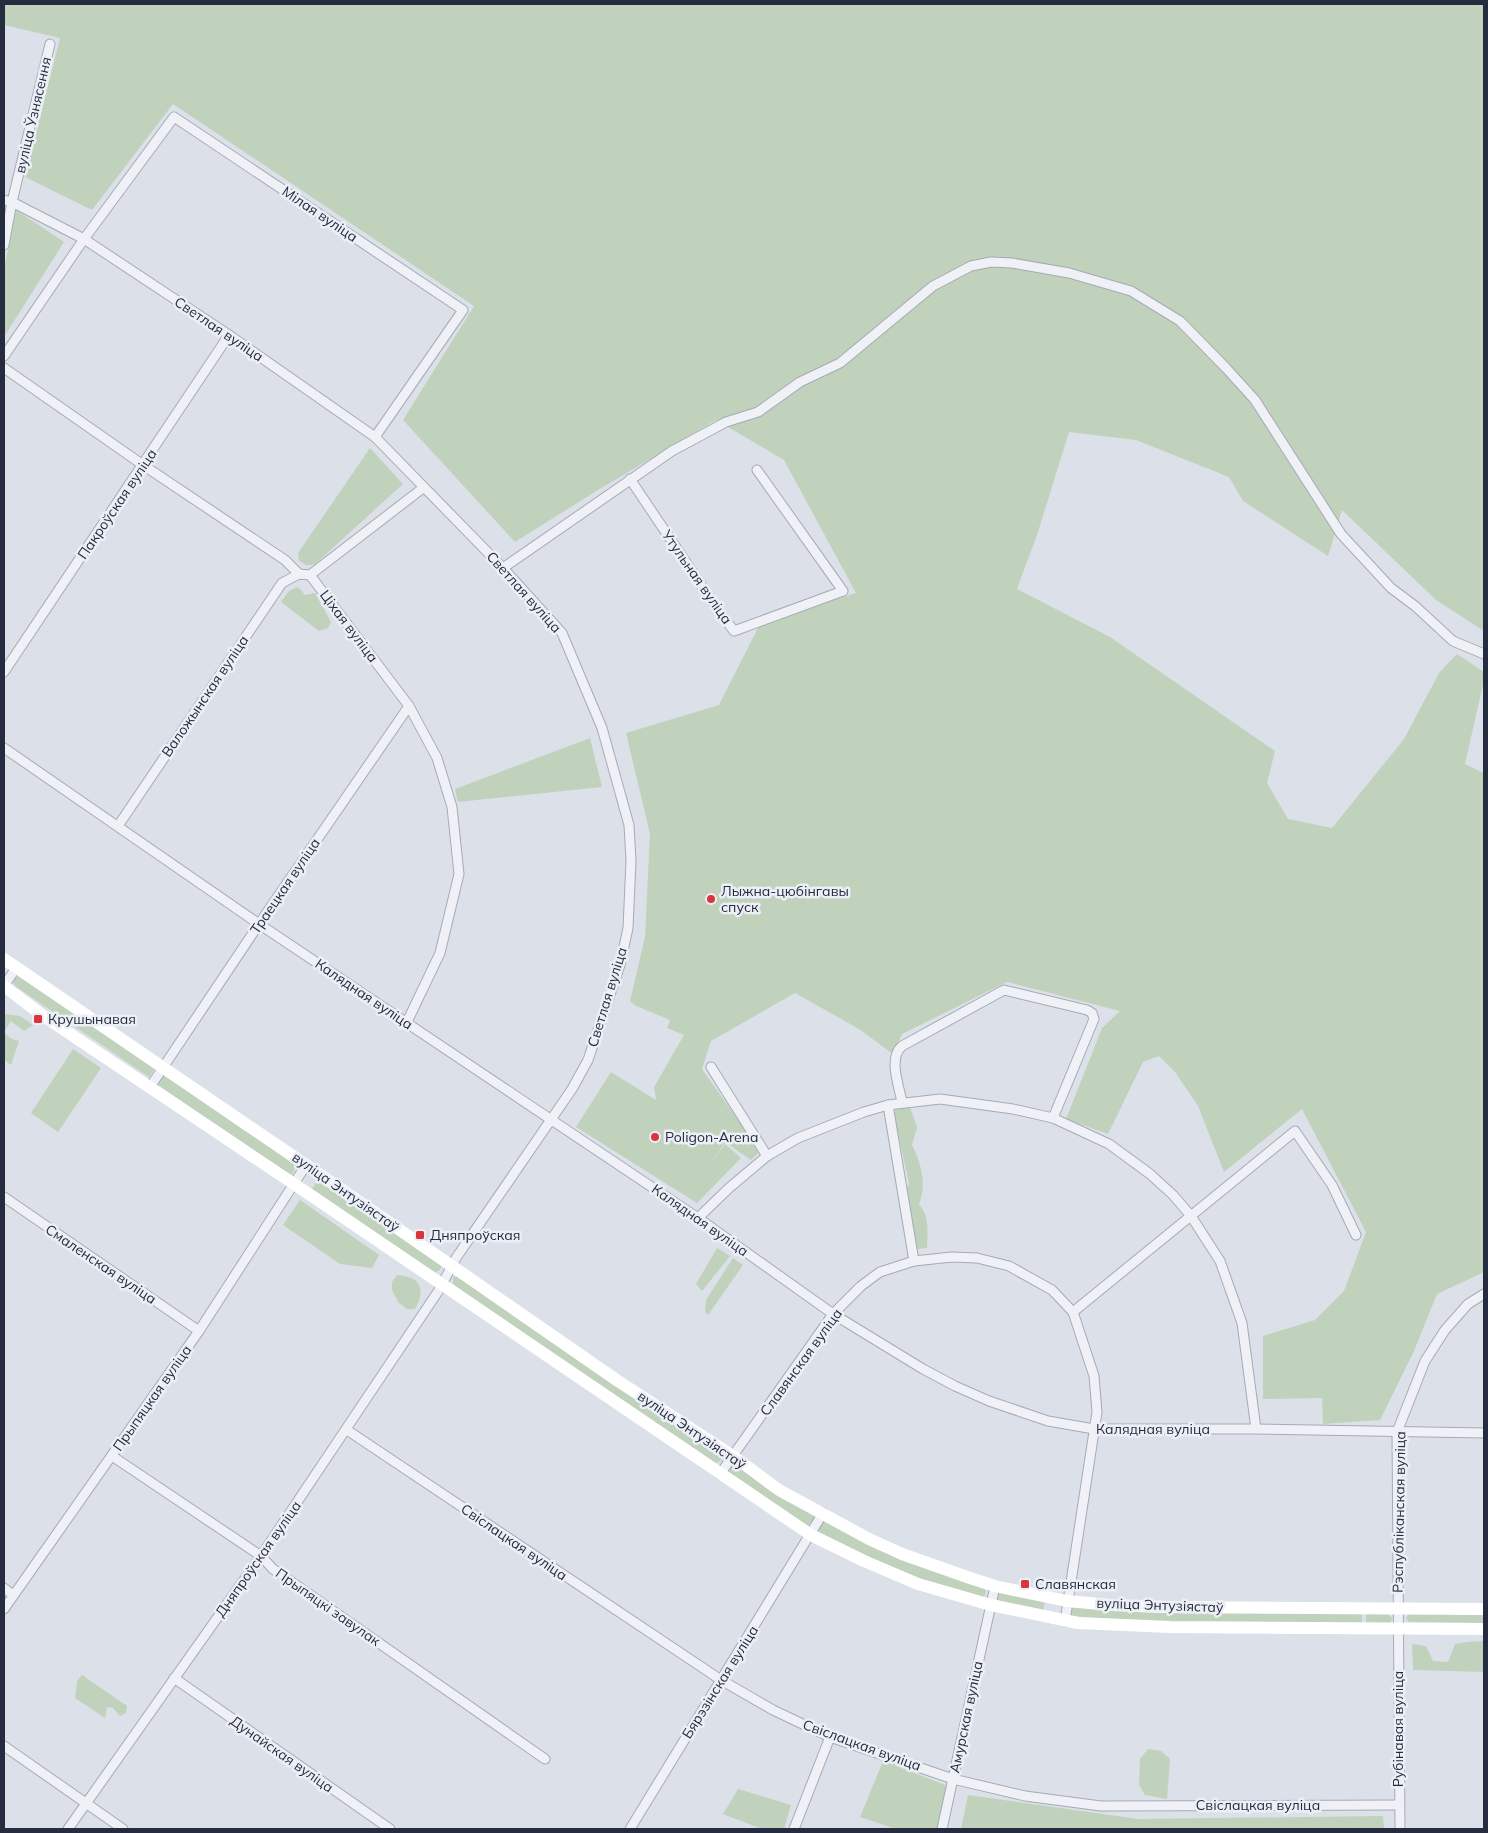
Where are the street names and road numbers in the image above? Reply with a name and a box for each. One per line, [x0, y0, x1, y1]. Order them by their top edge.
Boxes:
street label: вуліца Ўзнясення [11, 55, 55, 175]
street label: Мілая вуліца [279, 182, 361, 246]
street label: Светлая вуліца [171, 293, 267, 365]
street label: Пакроўская вуліца [73, 445, 161, 563]
street label: Утульная вуліца [657, 526, 736, 628]
street label: Светлая вуліца [483, 548, 565, 636]
street label: Ціхая вуліца [316, 586, 382, 666]
street label: Валожынская вуліца [158, 632, 252, 760]
street label: Траецкая вуліца [246, 835, 324, 937]
street label: Светлая вуліца [583, 945, 631, 1049]
street label: Калядная вуліца [312, 955, 416, 1033]
street label: вуліца Энтузіястаў [289, 1148, 404, 1236]
street label: Калядная вуліца [648, 1180, 752, 1260]
street label: Смаленская вуліца [42, 1220, 160, 1308]
street label: Славянская вуліца [756, 1305, 846, 1419]
street label: Прыпяцкая вуліца [109, 1341, 195, 1455]
street label: вуліца Энтузіястаў [634, 1387, 750, 1473]
street label: Калядная вуліца [1096, 1420, 1210, 1438]
street label: Рэспубліканская вуліца [1389, 1431, 1409, 1593]
street label: Дняпроўская вуліца [211, 1497, 305, 1621]
street label: Свіслацкая вуліца [457, 1500, 571, 1584]
street label: Прыпяцкі завулак [272, 1564, 384, 1650]
street label: вуліца Энтузіястаў [1096, 1594, 1224, 1616]
street label: Бярэзінская вуліца [678, 1622, 762, 1742]
street label: Амурская вуліца [945, 1659, 987, 1775]
street label: Рубінавая вуліца [1389, 1671, 1407, 1787]
street label: Дунайская вуліца [227, 1712, 337, 1796]
street label: Свіслацкая вуліца [800, 1715, 924, 1775]
street label: Свіслацкая вуліца [1196, 1796, 1320, 1814]

